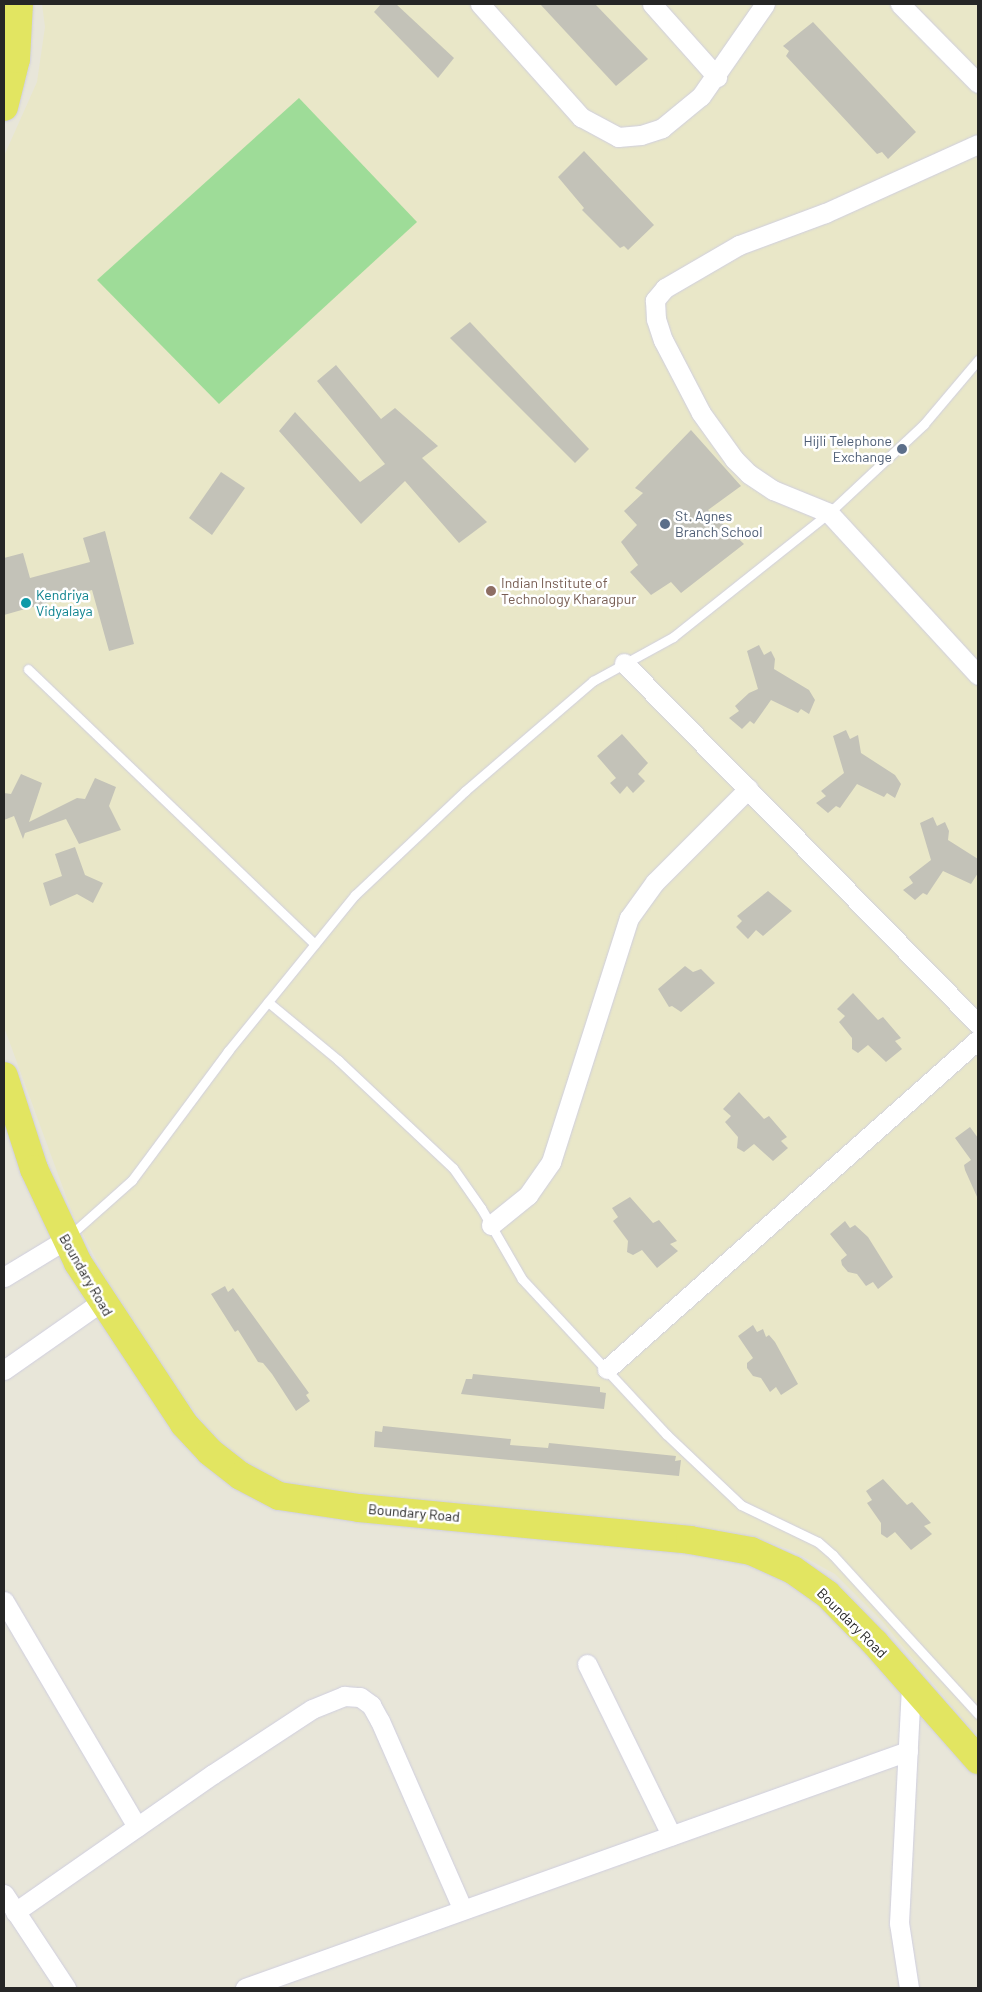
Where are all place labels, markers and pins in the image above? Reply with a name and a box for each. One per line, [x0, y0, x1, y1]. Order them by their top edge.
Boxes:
place label: Hijli Telephone Exchange [803, 433, 892, 466]
marker: Hijli Telephone Exchange [896, 443, 908, 455]
place label: St. Agnes Branch School [675, 508, 762, 540]
marker: St. Agnes Branch School [659, 518, 671, 530]
place label: Indian Institute of Technology Kharagpur [501, 575, 636, 608]
marker: Indian Institute of Technology Kharagpur [485, 585, 497, 597]
place label: Kendriya Vidyalaya [36, 587, 93, 620]
marker: Kendriya Vidyalaya [20, 597, 32, 609]

